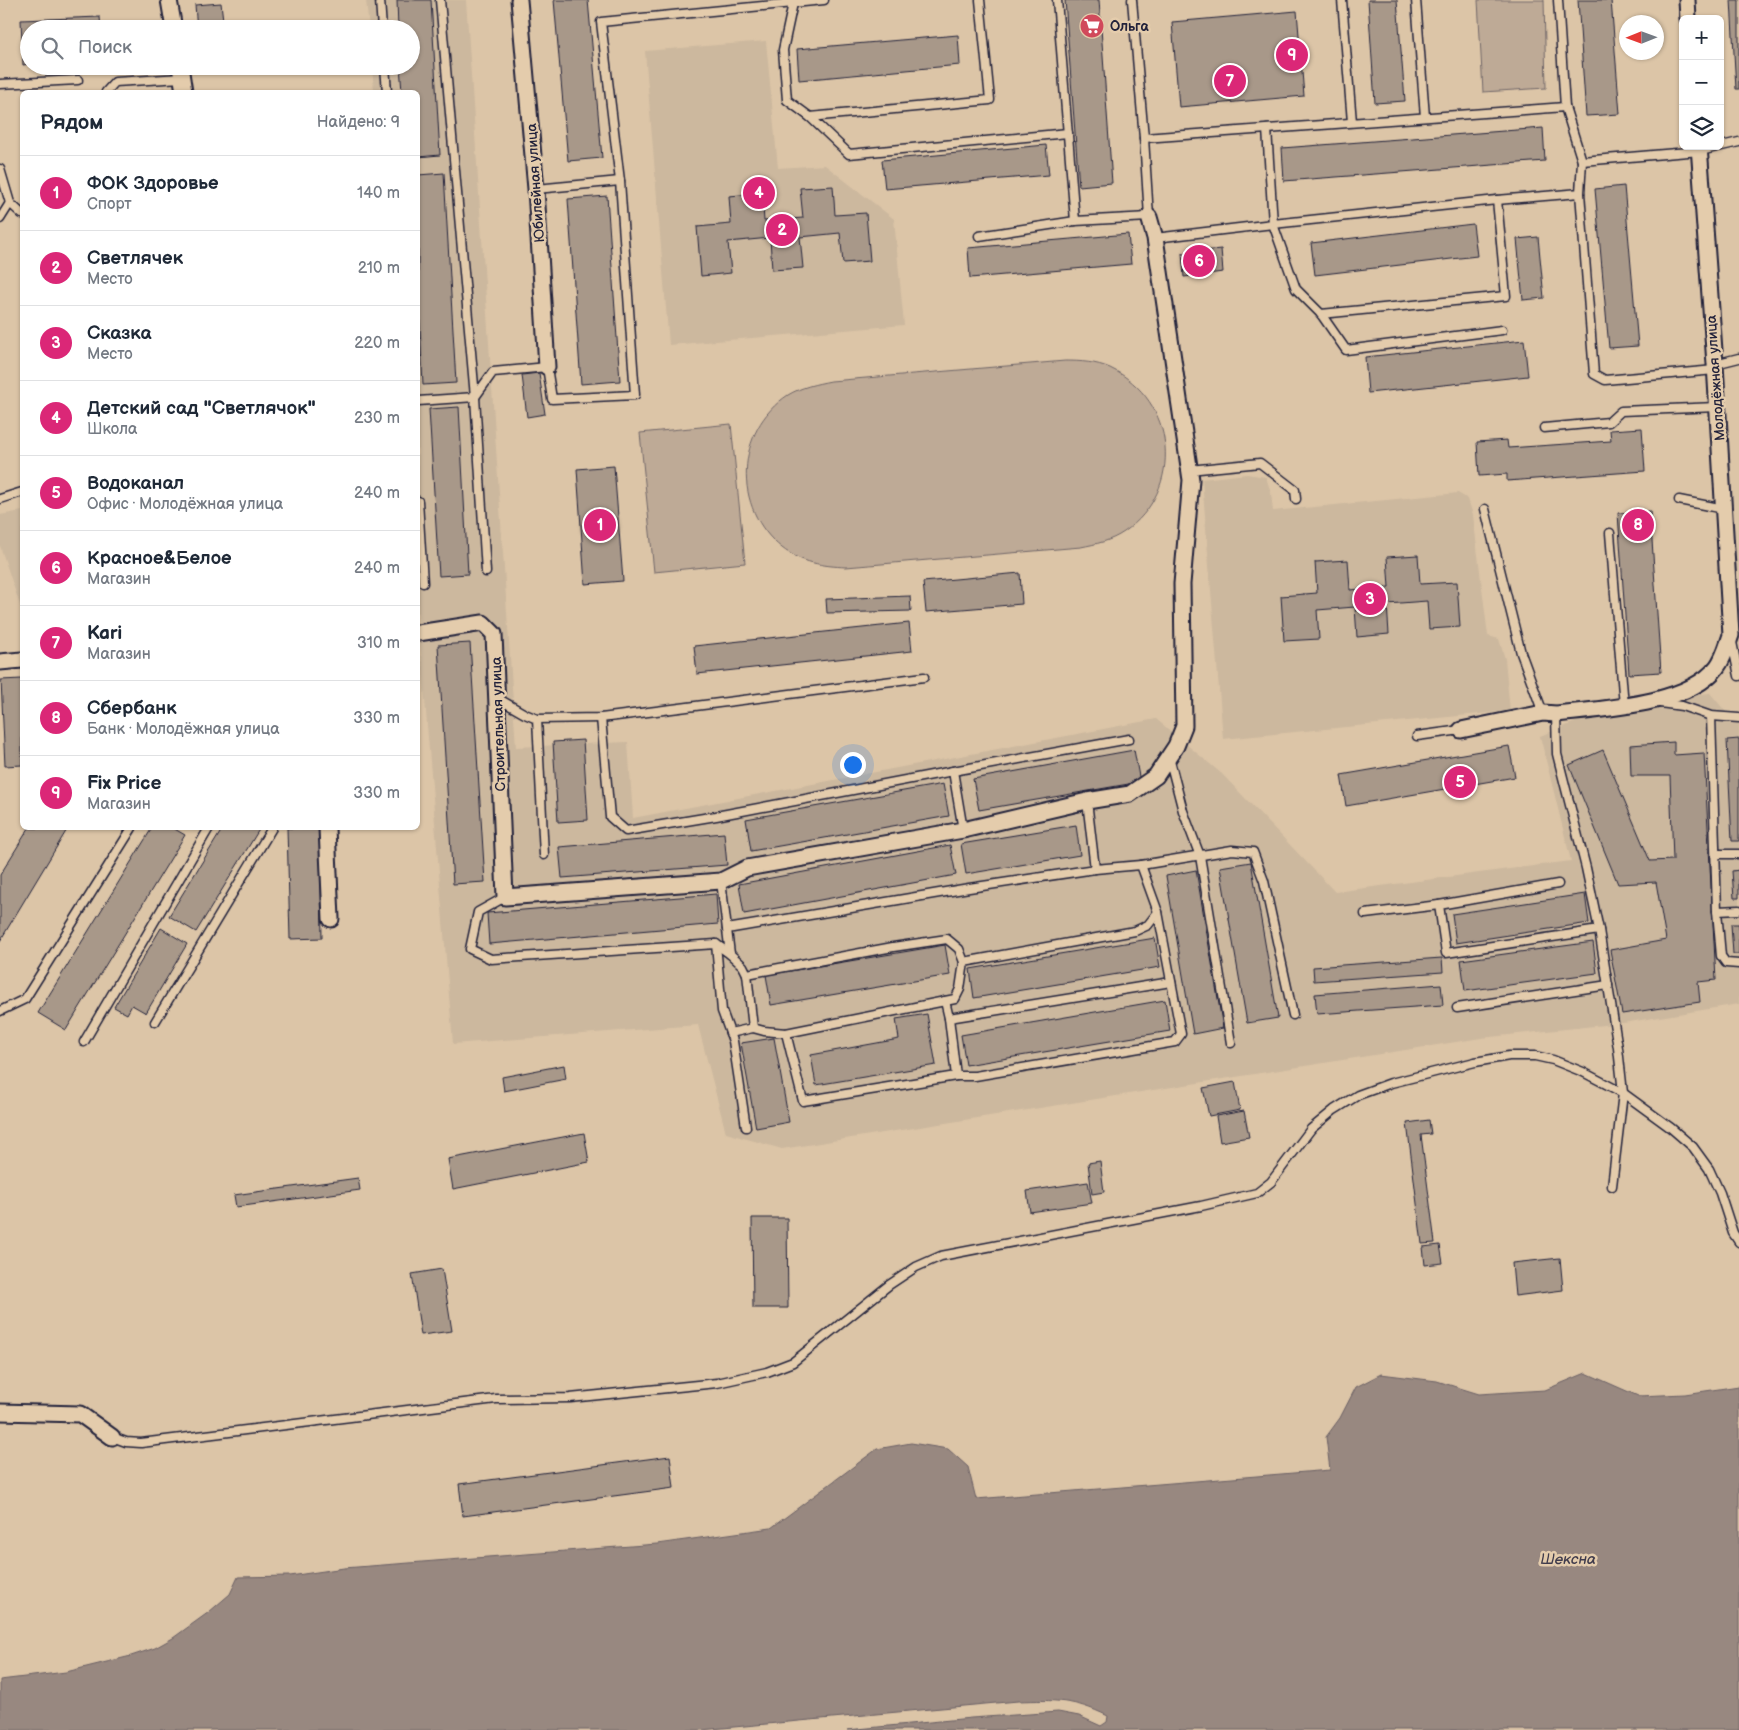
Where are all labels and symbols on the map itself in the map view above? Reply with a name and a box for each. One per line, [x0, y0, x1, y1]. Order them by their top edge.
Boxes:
supermarket icon: Ольга [1079, 13, 1105, 39]
north arrow [1619, 15, 1664, 60]
place label: Ольга [1110, 18, 1149, 35]
pin: 9 [1276, 36, 1308, 74]
pin: 7 [1214, 62, 1246, 100]
street label: Юбилейная улица [523, 122, 548, 243]
pin: 4 [743, 174, 775, 212]
pin: 2 [766, 211, 798, 249]
pin: 6 [1183, 242, 1215, 280]
street label: Молодёжная улица [1703, 314, 1728, 441]
pin: 1 [584, 506, 616, 544]
pin: 8 [1622, 506, 1654, 544]
pin: 3 [1354, 580, 1386, 618]
street label: Строительная улица [488, 656, 509, 792]
your location [840, 752, 866, 778]
pin: 5 [1444, 763, 1476, 801]
water label: Шексна [1540, 1550, 1596, 1569]

